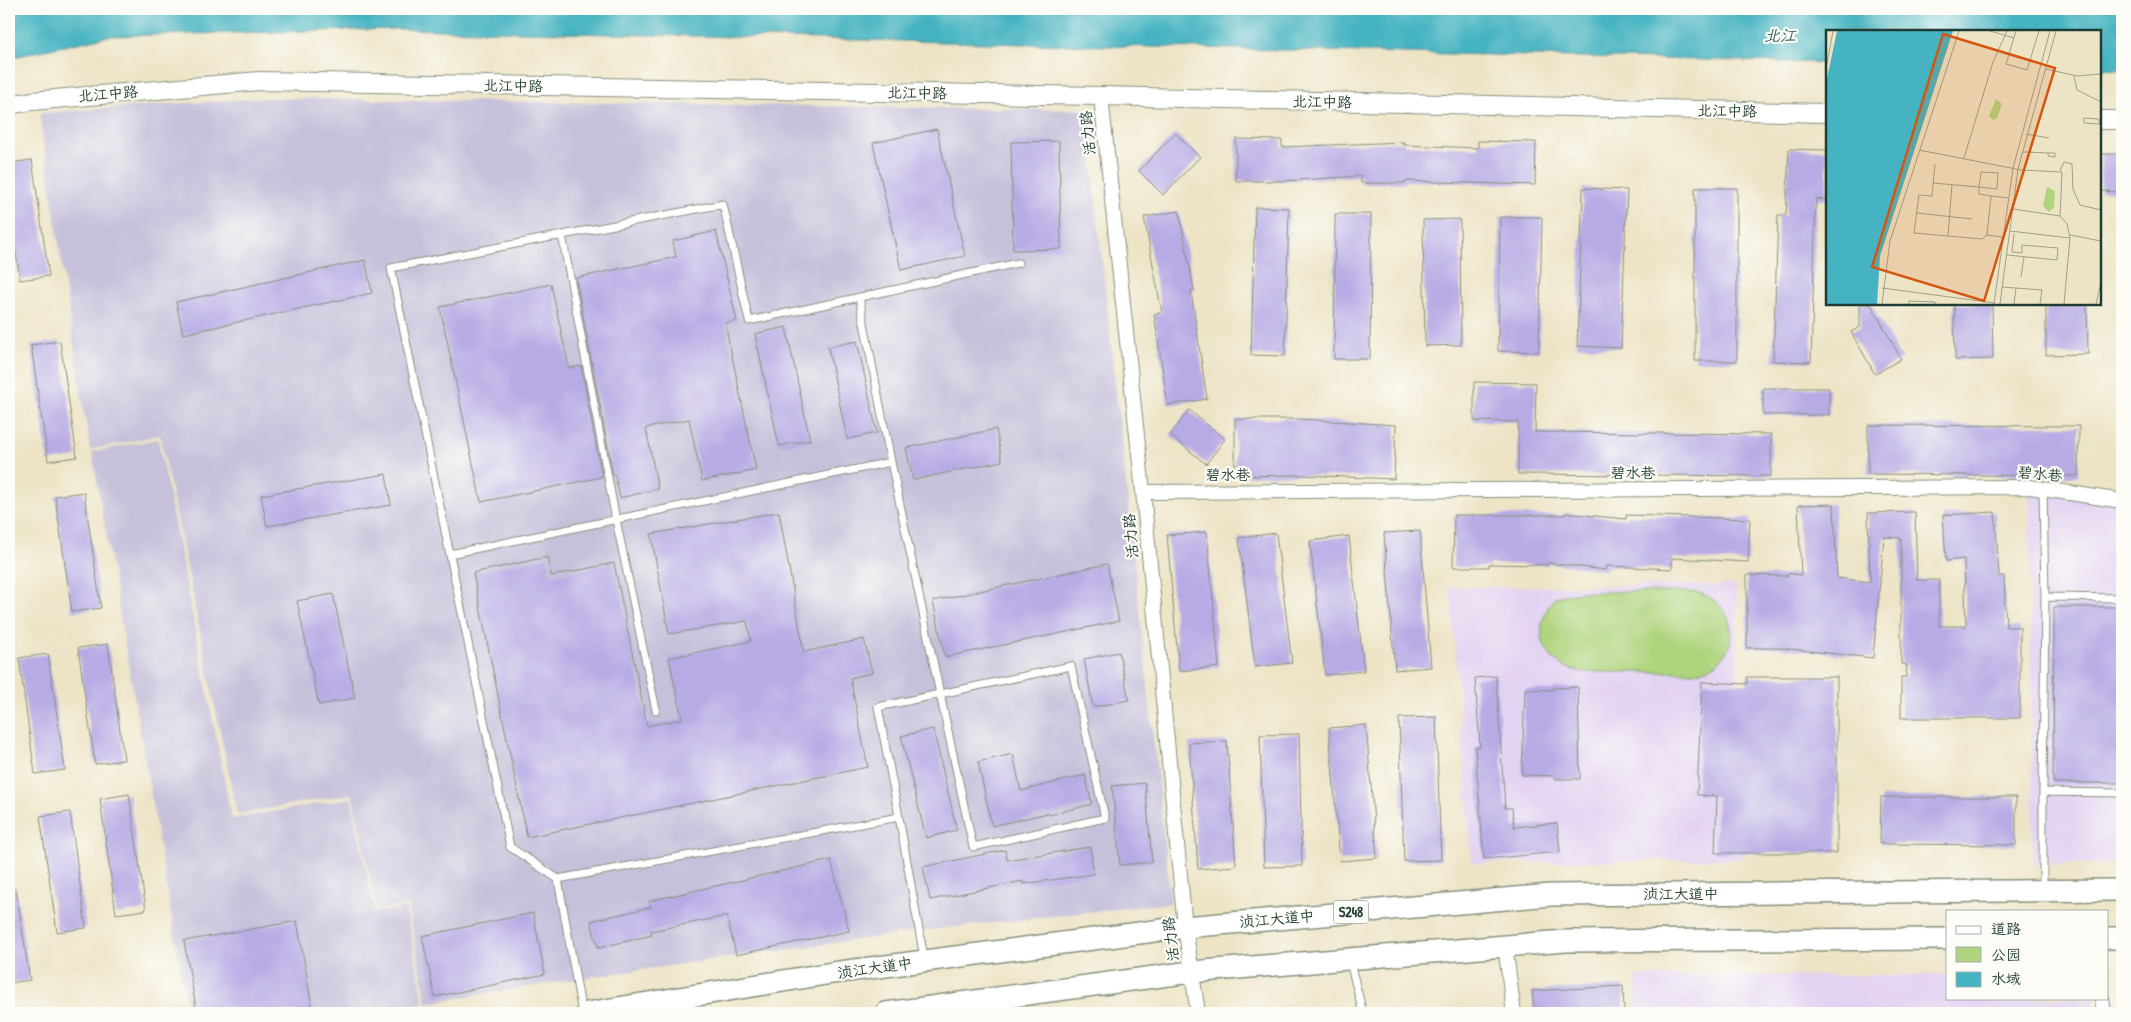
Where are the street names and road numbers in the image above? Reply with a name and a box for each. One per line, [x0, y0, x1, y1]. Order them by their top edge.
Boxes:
street label: 北江中路 [483, 74, 543, 97]
street label: 北江中路 [77, 80, 139, 107]
street label: 北江中路 [887, 81, 947, 104]
street label: 北江中路 [1292, 90, 1352, 113]
street label: 北江中路 [1697, 99, 1757, 122]
street label: 活力路 [1075, 110, 1100, 157]
street label: 碧水巷 [2017, 461, 2063, 486]
street label: 碧水巷 [1610, 462, 1656, 483]
street label: 碧水巷 [1205, 464, 1251, 485]
street label: 活力路 [1118, 513, 1143, 559]
street label: 浈江大道中 [1643, 883, 1719, 904]
road number: S248 [1334, 900, 1368, 924]
street label: 浈江大道中 [1239, 905, 1315, 932]
street label: 活力路 [1157, 915, 1184, 963]
street label: 浈江大道中 [836, 952, 914, 983]

